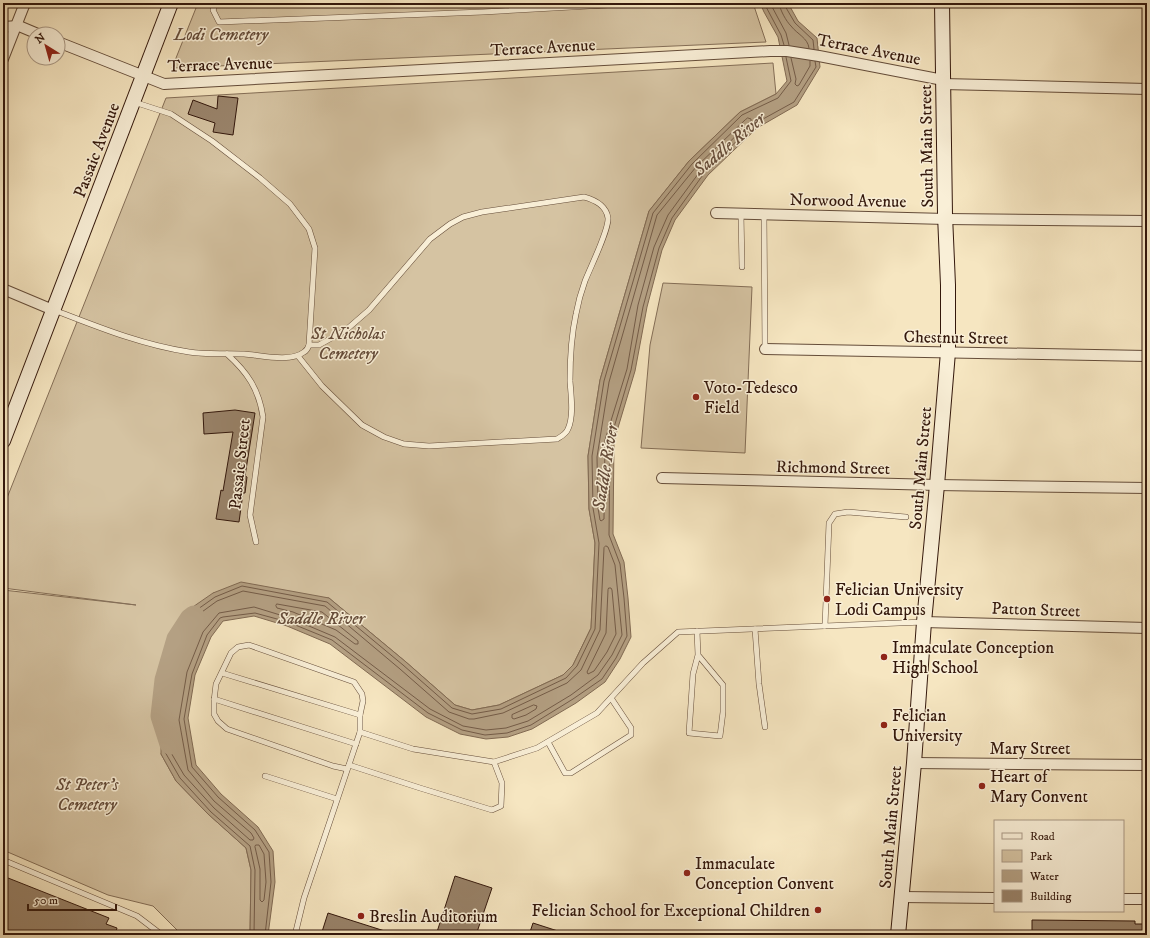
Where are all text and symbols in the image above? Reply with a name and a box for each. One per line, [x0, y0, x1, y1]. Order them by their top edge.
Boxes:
park label: Lodi Cemetery [173, 24, 269, 46]
north arrow [26, 26, 66, 66]
street label: Terrace Avenue [815, 29, 922, 71]
text: N [33, 31, 48, 47]
street label: Terrace Avenue [490, 34, 596, 62]
street label: Terrace Avenue [167, 52, 273, 78]
street label: South Main Street [915, 84, 939, 208]
street label: Passaic Avenue [69, 100, 125, 201]
water label: Saddle River [688, 107, 771, 182]
street label: Norwood Avenue [789, 189, 907, 213]
park label: St Nicholas Cemetery [310, 323, 386, 365]
street label: Chestnut Street [903, 326, 1009, 350]
place label: Voto-Tedesco Field [703, 377, 798, 419]
marker: Voto-Tedesco Field [691, 392, 701, 402]
street label: South Main Street [905, 405, 937, 530]
street label: Passaic Street [224, 417, 256, 511]
water label: Saddle River [588, 421, 624, 513]
street label: Richmond Street [776, 456, 891, 480]
place label: Felician University Lodi Campus [835, 579, 964, 621]
marker: Felician University Lodi Campus [822, 594, 832, 604]
street label: Patton Street [991, 597, 1081, 623]
water label: Saddle River [276, 608, 366, 630]
place label: Immaculate Conception High School [892, 637, 1054, 679]
marker: Immaculate Conception High School [879, 652, 889, 662]
place label: Felician University [892, 705, 963, 747]
marker: Felician University [879, 720, 889, 730]
street label: Mary Street [989, 738, 1071, 760]
street label: South Main Street [875, 764, 907, 889]
place label: Heart of Mary Convent [990, 766, 1088, 808]
park label: St Peter's Cemetery [55, 774, 119, 816]
marker: Heart of Mary Convent [977, 781, 987, 791]
legend [994, 820, 1124, 912]
text: Road [1030, 829, 1055, 844]
text: Park [1030, 849, 1052, 864]
place label: Immaculate Conception Convent [695, 853, 835, 895]
marker: Immaculate Conception Convent [682, 868, 692, 878]
text: Water [1029, 869, 1059, 884]
scale bar [28, 886, 116, 912]
text: Building [1030, 889, 1071, 904]
text: 50 m [34, 893, 58, 908]
place label: Felician School for Exceptional Children [532, 900, 810, 922]
marker: Felician School for Exceptional Children [813, 905, 823, 915]
place label: Breslin Auditorium [369, 906, 498, 928]
marker: Breslin Auditorium [356, 911, 366, 921]

